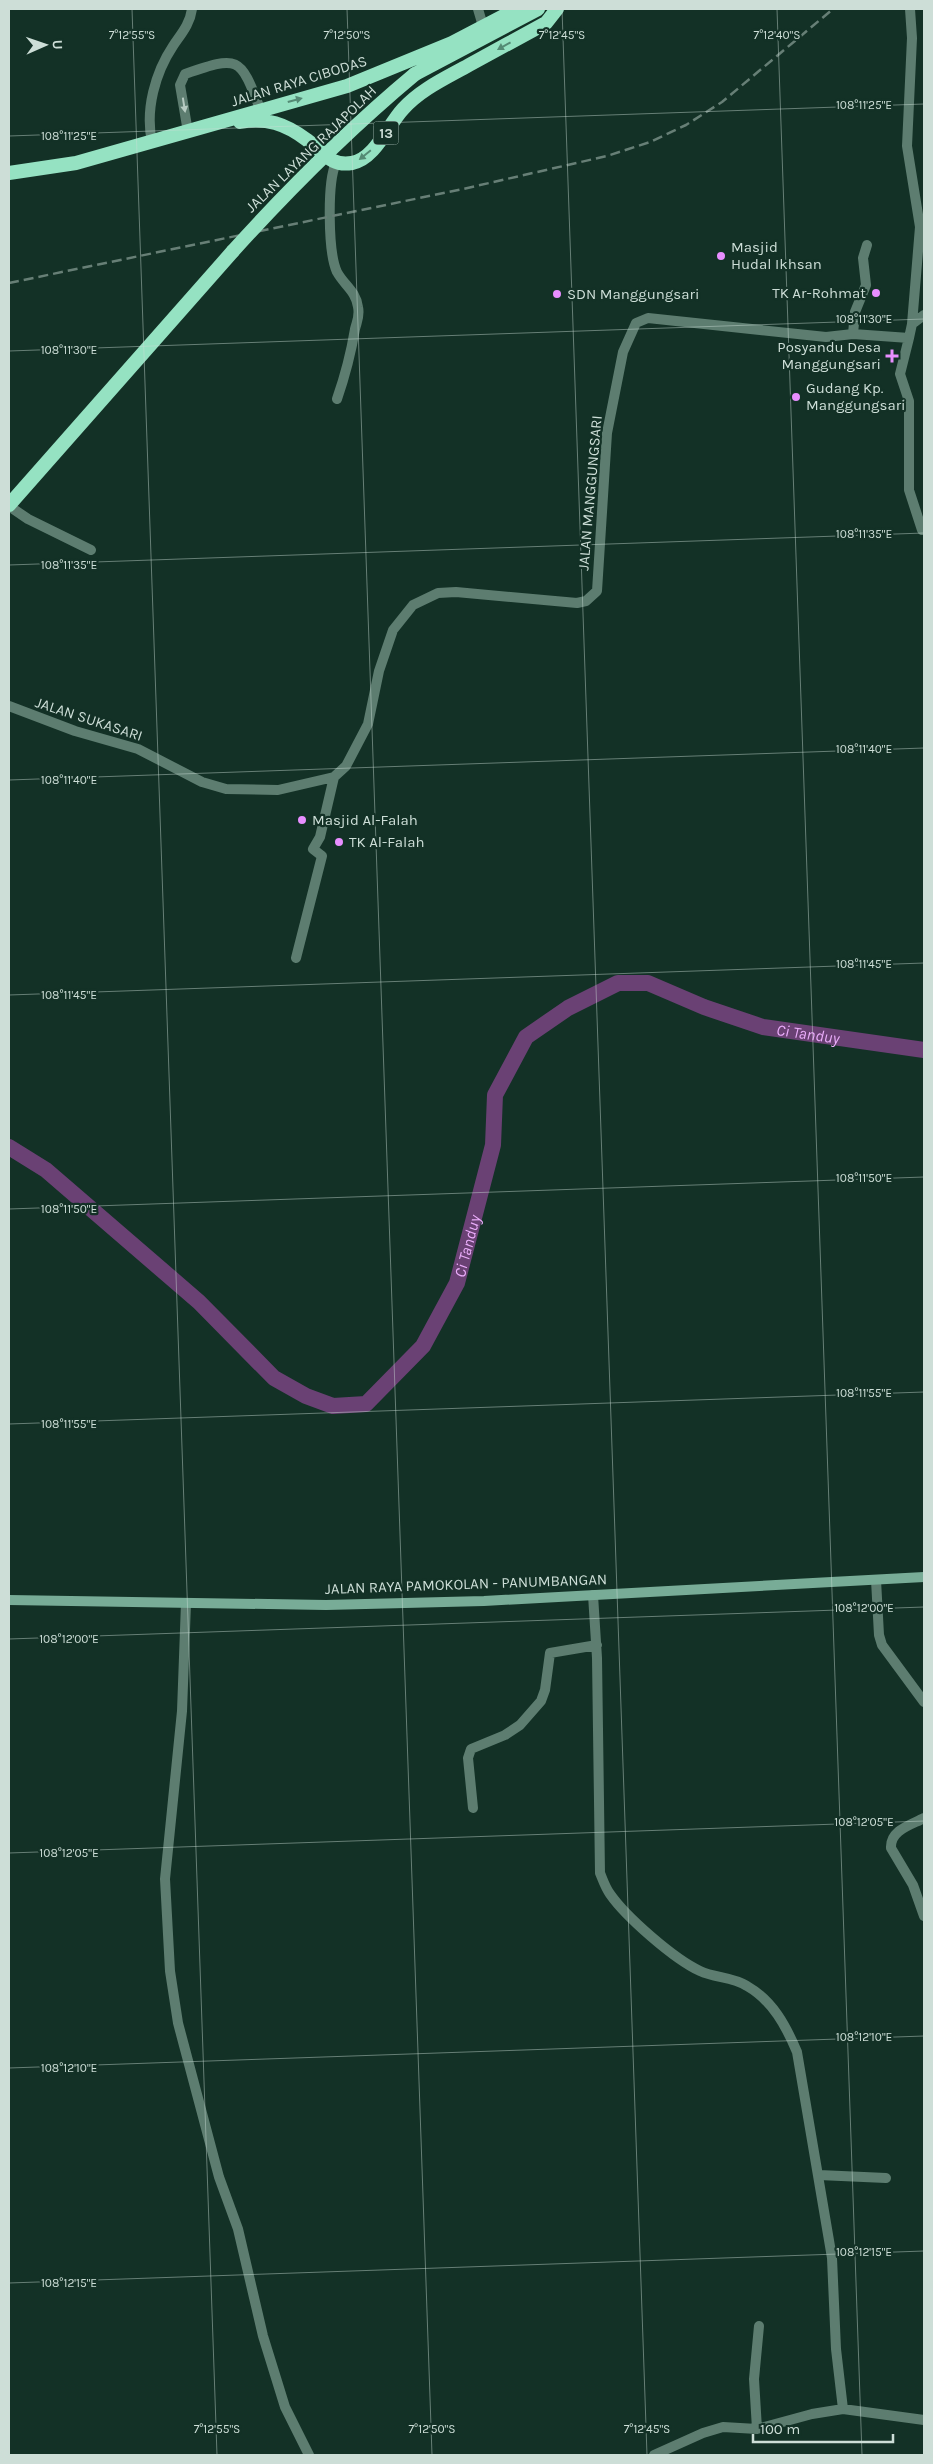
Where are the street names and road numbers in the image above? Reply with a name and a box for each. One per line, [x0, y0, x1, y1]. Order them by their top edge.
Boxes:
street label: JALAN RAYA CIBODAS [229, 52, 369, 110]
street label: JALAN LAYANG RAJAPOLAH [242, 82, 380, 216]
road number: 13 [374, 122, 398, 144]
street label: JALAN MANGGUNGSARI [574, 415, 606, 571]
street label: JALAN SUKASARI [33, 693, 145, 745]
street label: JALAN RAYA PAMOKOLAN - PANUMBANGAN [325, 1570, 607, 1598]

